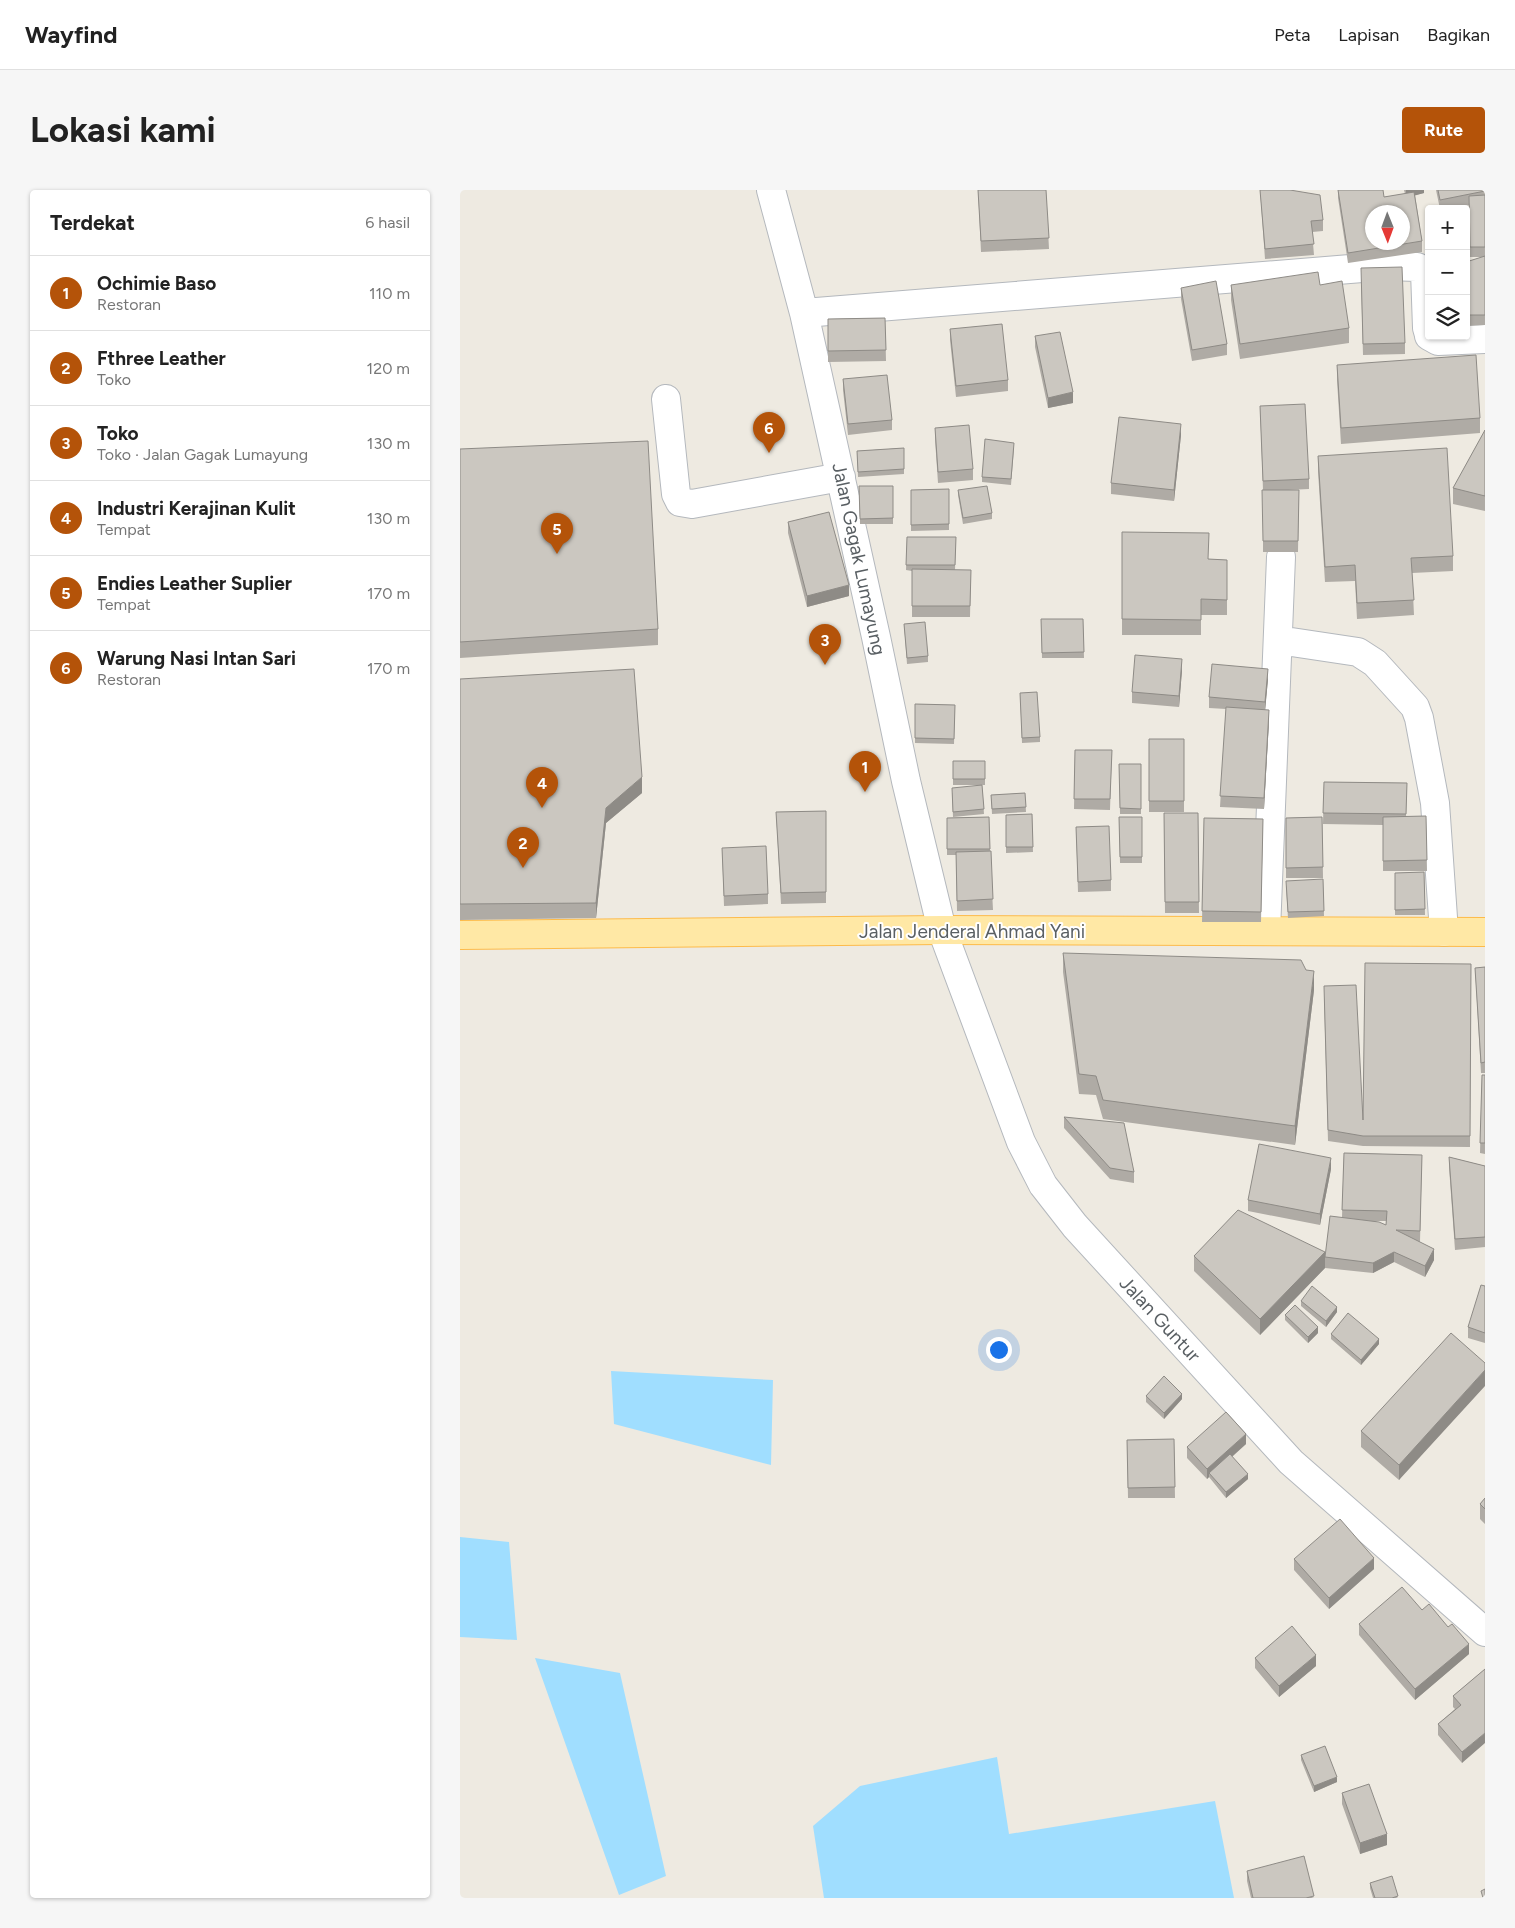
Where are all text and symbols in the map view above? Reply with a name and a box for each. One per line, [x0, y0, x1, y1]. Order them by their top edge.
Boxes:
text: Wayfind [25, 20, 118, 49]
text: Peta [1274, 24, 1310, 46]
text: Lapisan [1338, 24, 1399, 46]
text: Bagikan [1427, 24, 1490, 46]
button: Rute [1402, 107, 1485, 153]
text: Lokasi kami [30, 109, 216, 151]
north arrow [1365, 205, 1410, 250]
map controls [1425, 205, 1470, 340]
button: + [1425, 205, 1470, 250]
text: Terdekat [50, 210, 135, 235]
text: 6 hasil [365, 213, 410, 232]
button: − [1425, 250, 1470, 295]
text: Ochimie Baso [97, 272, 216, 295]
text: 1 [63, 284, 69, 303]
text: 110 m [369, 284, 410, 303]
text: Restoran [97, 295, 161, 314]
button: layers [1425, 295, 1470, 340]
text: Fthree Leather [97, 347, 226, 370]
text: 2 [61, 359, 71, 378]
text: 120 m [367, 359, 410, 378]
text: Toko [97, 370, 131, 389]
pin: 6 [753, 412, 785, 453]
text: Toko [97, 422, 139, 445]
text: 3 [62, 434, 70, 453]
text: 130 m [367, 434, 410, 453]
text: Toko · Jalan Gagak Lumayung [97, 445, 308, 464]
street label: Jalan Gagak Lumayung [827, 461, 891, 657]
text: Industri Kerajinan Kulit [97, 497, 296, 520]
text: 4 [61, 509, 71, 528]
text: 130 m [367, 509, 410, 528]
pin: 5 [541, 513, 573, 554]
text: Tempat [97, 520, 151, 539]
text: Endies Leather Suplier [97, 572, 292, 595]
text: 5 [61, 584, 71, 603]
text: 170 m [367, 584, 410, 603]
text: Tempat [97, 595, 151, 614]
pin: 3 [809, 624, 841, 665]
text: Warung Nasi Intan Sari [97, 647, 296, 670]
text: 6 [61, 659, 71, 678]
text: 170 m [367, 659, 410, 678]
text: Restoran [97, 670, 161, 689]
pin: 1 [849, 751, 881, 792]
pin: 4 [526, 767, 558, 808]
pin: 2 [507, 827, 539, 868]
street label: Jalan Jenderal Ahmad Yani [859, 920, 1085, 943]
street label: Jalan Guntur [1115, 1271, 1206, 1367]
your location [986, 1337, 1012, 1363]

